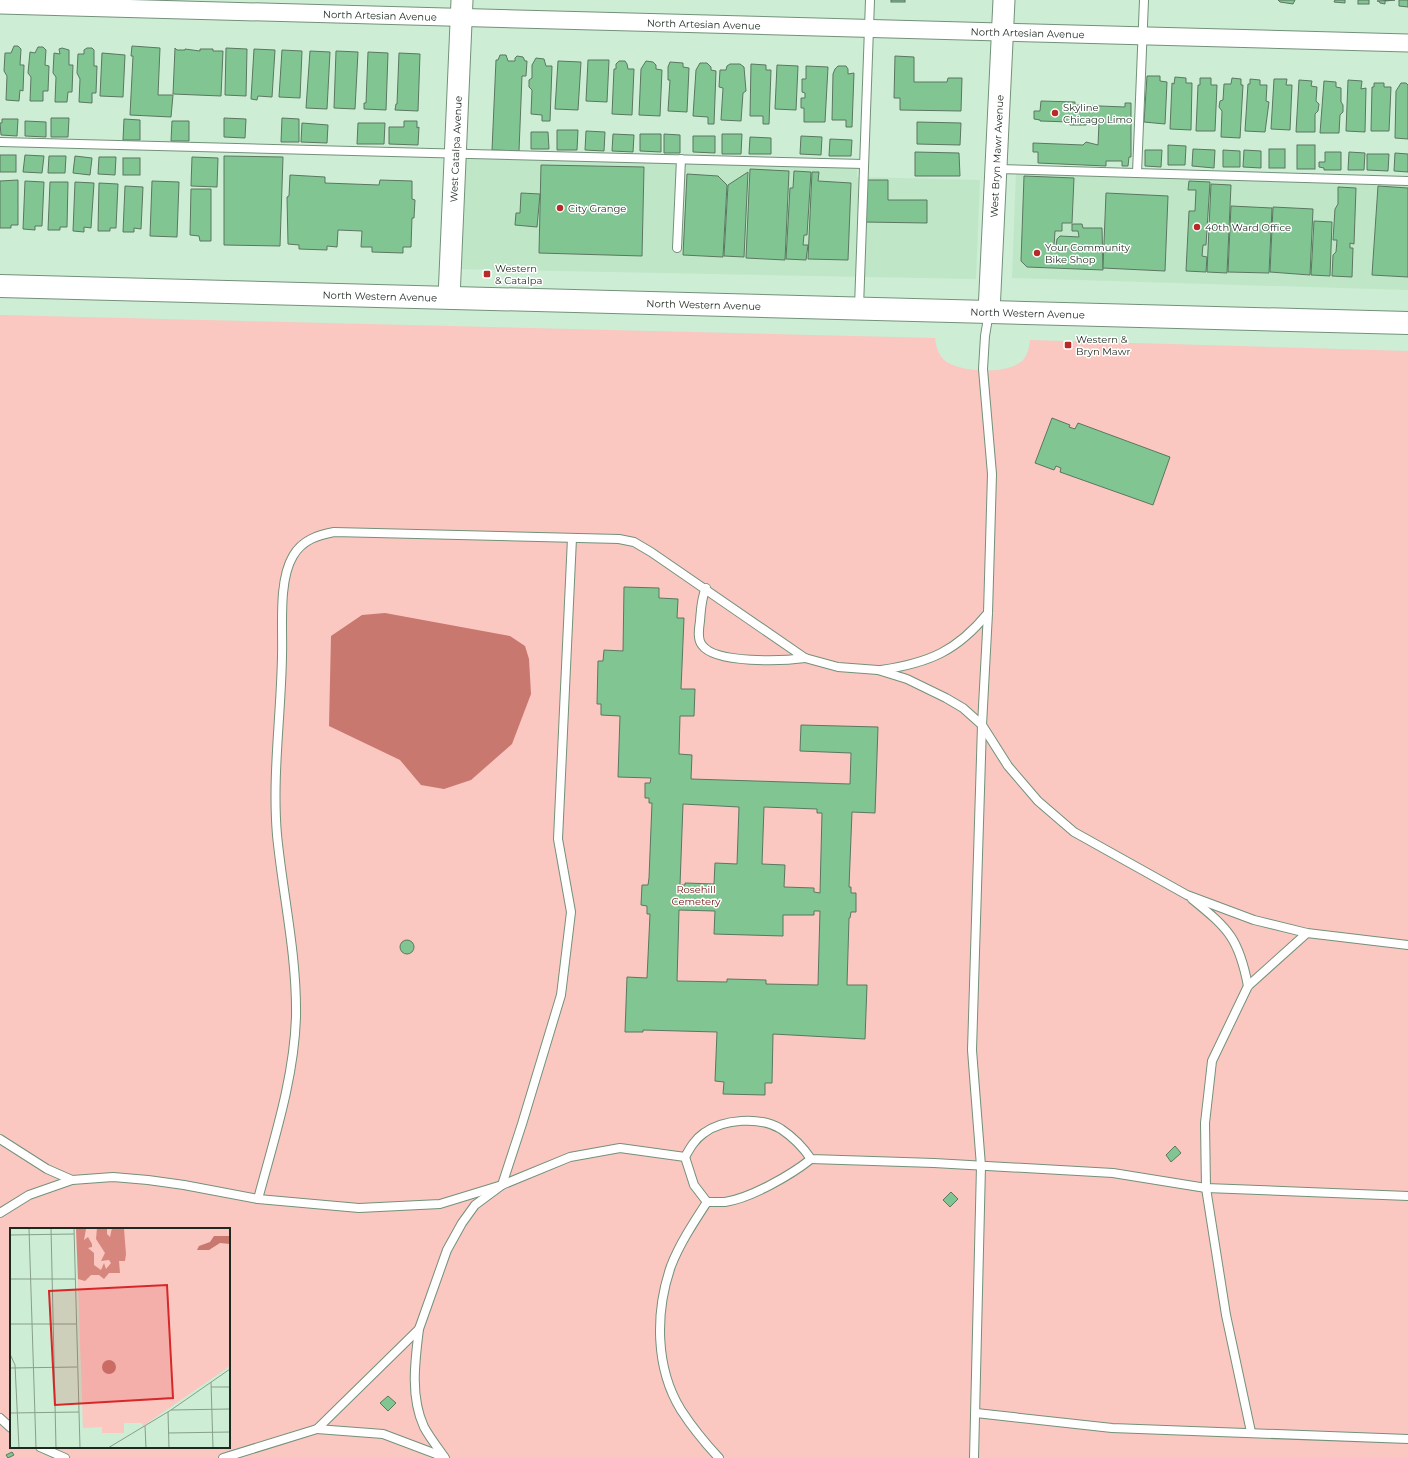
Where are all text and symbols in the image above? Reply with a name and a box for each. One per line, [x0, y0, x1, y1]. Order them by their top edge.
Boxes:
street label: North Artesian Avenue [323, 7, 437, 23]
street label: North Artesian Avenue [647, 16, 761, 32]
street label: North Artesian Avenue [970, 25, 1085, 41]
street label: West Bryn Mawr Avenue [987, 94, 1006, 218]
street label: West Catalpa Avenue [447, 96, 464, 203]
place label: Skyline Chicago Limo [1063, 101, 1132, 126]
marker: Skyline Chicago Limo [1050, 108, 1060, 118]
place label: City Grange [568, 202, 626, 215]
marker: City Grange [555, 203, 565, 213]
place label: 40th Ward Office [1205, 221, 1291, 234]
marker: 40th Ward Office [1192, 222, 1202, 232]
place label: Your Community Bike Shop [1045, 241, 1131, 266]
marker: Your Community Bike Shop [1032, 248, 1042, 258]
place label: Western & Catalpa [495, 262, 542, 287]
marker: Western & Catalpa [482, 269, 492, 279]
street label: North Western Avenue [322, 288, 437, 304]
street label: North Western Avenue [646, 296, 761, 312]
street label: North Western Avenue [970, 305, 1085, 321]
place label: Western & Bryn Mawr [1076, 333, 1130, 358]
marker: Western & Bryn Mawr [1063, 340, 1073, 350]
park label: Rosehill Cemetery [672, 883, 721, 908]
inset map [10, 1228, 230, 1448]

